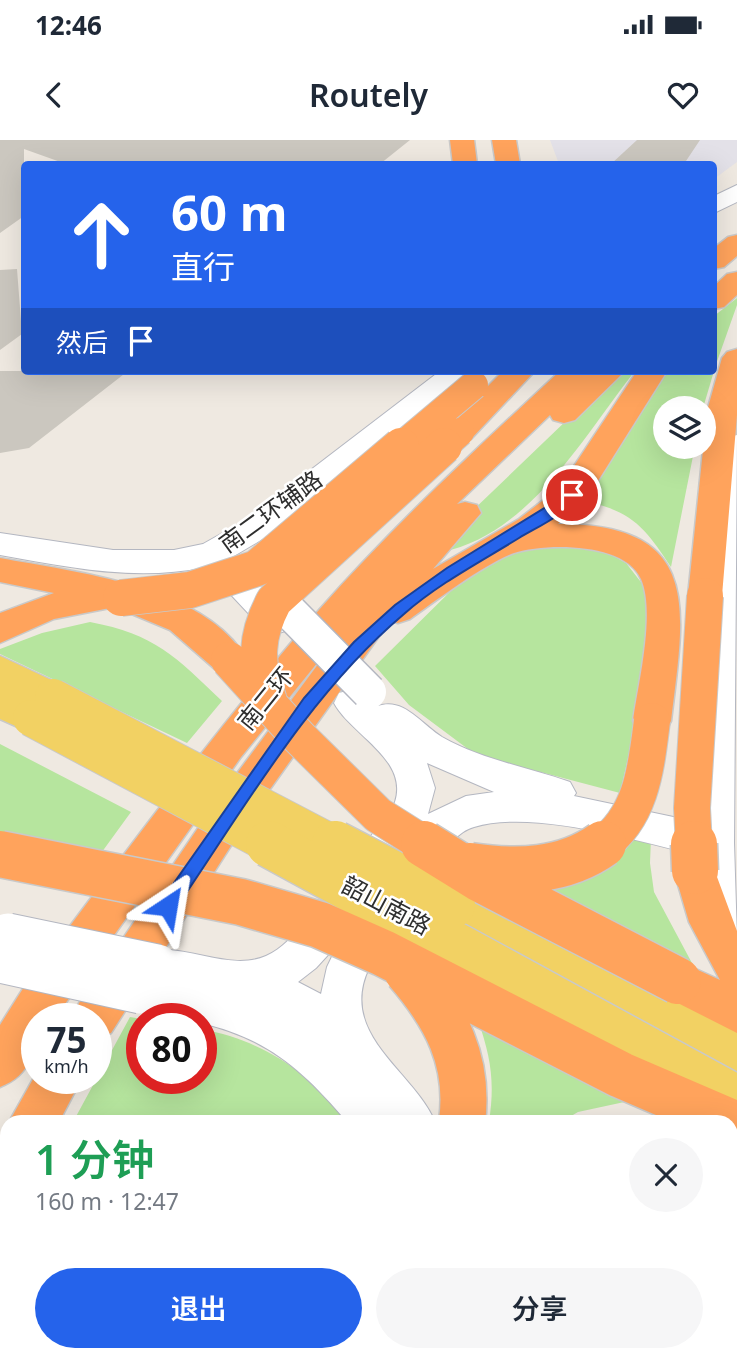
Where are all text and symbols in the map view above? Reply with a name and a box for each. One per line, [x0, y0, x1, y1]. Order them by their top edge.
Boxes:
text: 12:46 [35, 7, 102, 43]
text: Routely [309, 73, 428, 116]
icon: back [35, 76, 73, 114]
icon: heart [664, 76, 702, 114]
text: 60 m [171, 179, 288, 245]
icon: ahead [56, 189, 147, 280]
text: 直行 [171, 245, 235, 288]
icon: arrive [122, 322, 160, 360]
text: 然后 [56, 324, 108, 360]
map controls [653, 396, 716, 459]
button: layers [653, 396, 716, 459]
street label: 南二环辅路 [212, 462, 328, 559]
pin [542, 465, 602, 525]
icon: arrive [553, 476, 591, 514]
street label: 南二环 [229, 660, 300, 736]
street label: 韶山南路 [337, 868, 437, 942]
position arrow [131, 869, 205, 943]
speed limit sign: 80 [126, 1003, 217, 1094]
text: 75 [46, 1016, 87, 1063]
text: km/h [44, 1054, 89, 1078]
text: 1 分钟 [35, 1130, 154, 1187]
button: close [629, 1138, 703, 1212]
text: 160 m · 12:47 [35, 1185, 179, 1217]
button: 退出 [35, 1268, 362, 1348]
button: 分享 [376, 1268, 703, 1348]

